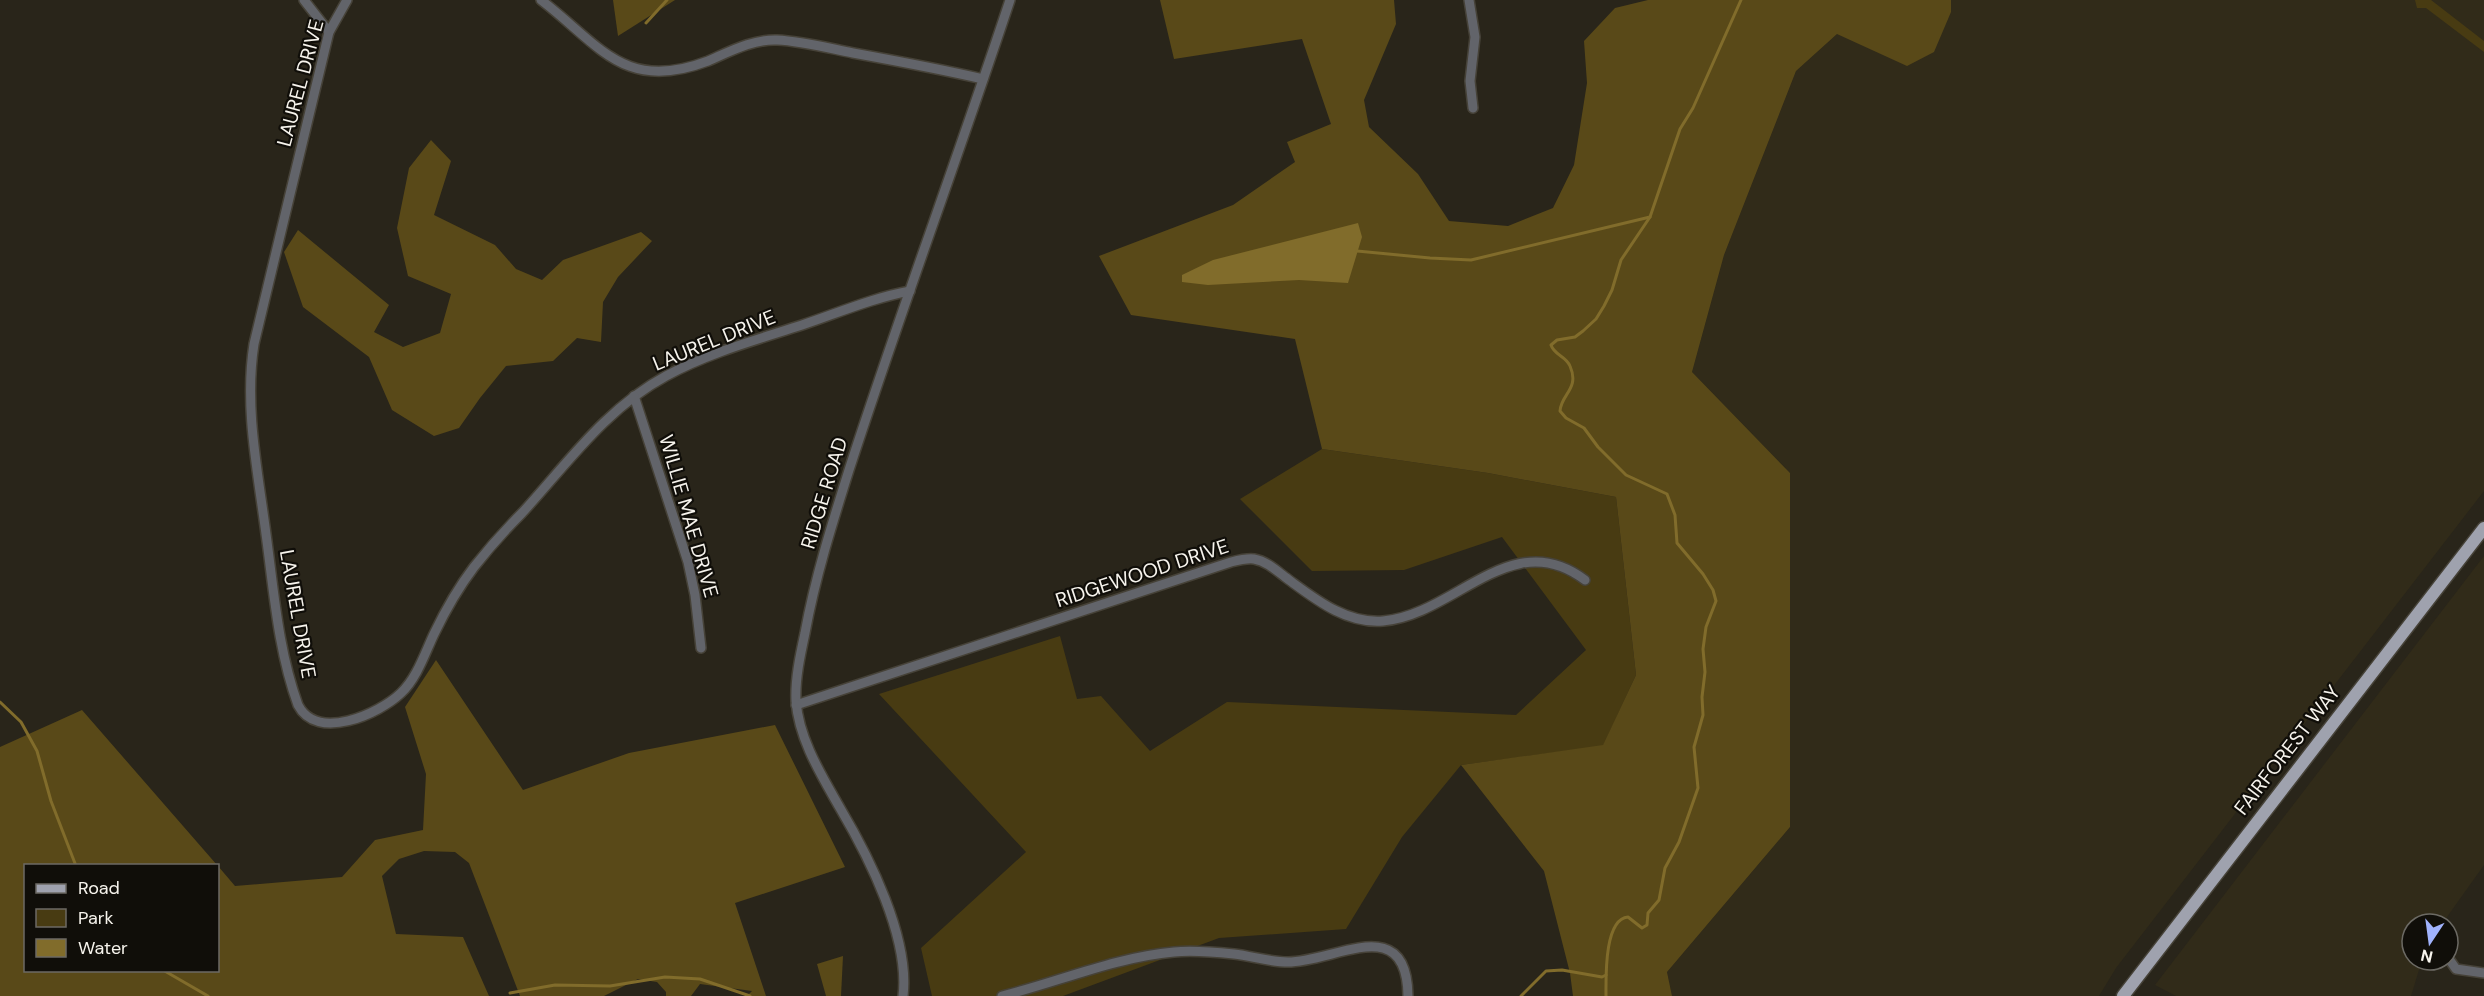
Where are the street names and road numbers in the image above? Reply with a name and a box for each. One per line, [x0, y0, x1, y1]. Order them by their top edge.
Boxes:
street label: LAUREL DRIVE [271, 17, 329, 149]
street label: LAUREL DRIVE [649, 304, 779, 376]
street label: WILLIE MAE DRIVE [653, 432, 725, 600]
street label: RIDGE ROAD [795, 434, 853, 552]
street label: RIDGEWOOD DRIVE [1052, 533, 1232, 613]
street label: LAUREL DRIVE [274, 548, 322, 680]
street label: FAIRFOREST WAY [2228, 680, 2346, 820]

